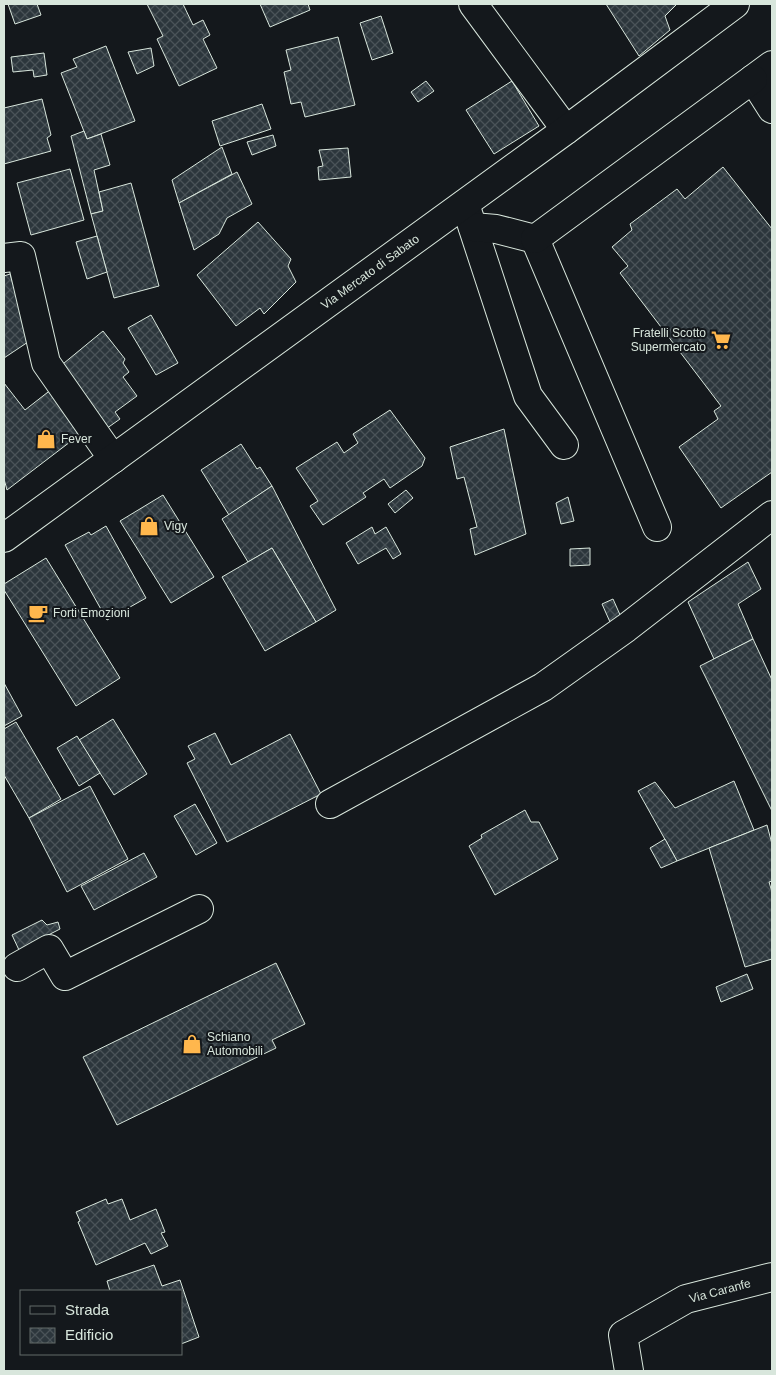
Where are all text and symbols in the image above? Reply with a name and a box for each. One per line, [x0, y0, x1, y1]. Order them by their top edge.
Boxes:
street label: Via Mercato di Sabato [318, 232, 422, 312]
place label: Fratelli Scotto Supermercato [631, 326, 706, 354]
supermarket icon: Fratelli Scotto Supermercato [710, 329, 732, 351]
shop icon: Fever [35, 428, 57, 450]
place label: Fever [61, 432, 92, 446]
shop icon: Vigy [138, 515, 160, 537]
place label: Vigy [164, 519, 187, 533]
cafe icon: Forti Emozioni [27, 602, 49, 624]
place label: Forti Emozioni [53, 606, 130, 620]
place label: Schiano Automobili [207, 1030, 263, 1058]
shop icon: Schiano Automobili [181, 1033, 203, 1055]
street label: Via Caranfe [688, 1276, 753, 1306]
legend [20, 1290, 182, 1355]
text: Strada [65, 1301, 110, 1318]
text: Edificio [65, 1326, 113, 1343]

